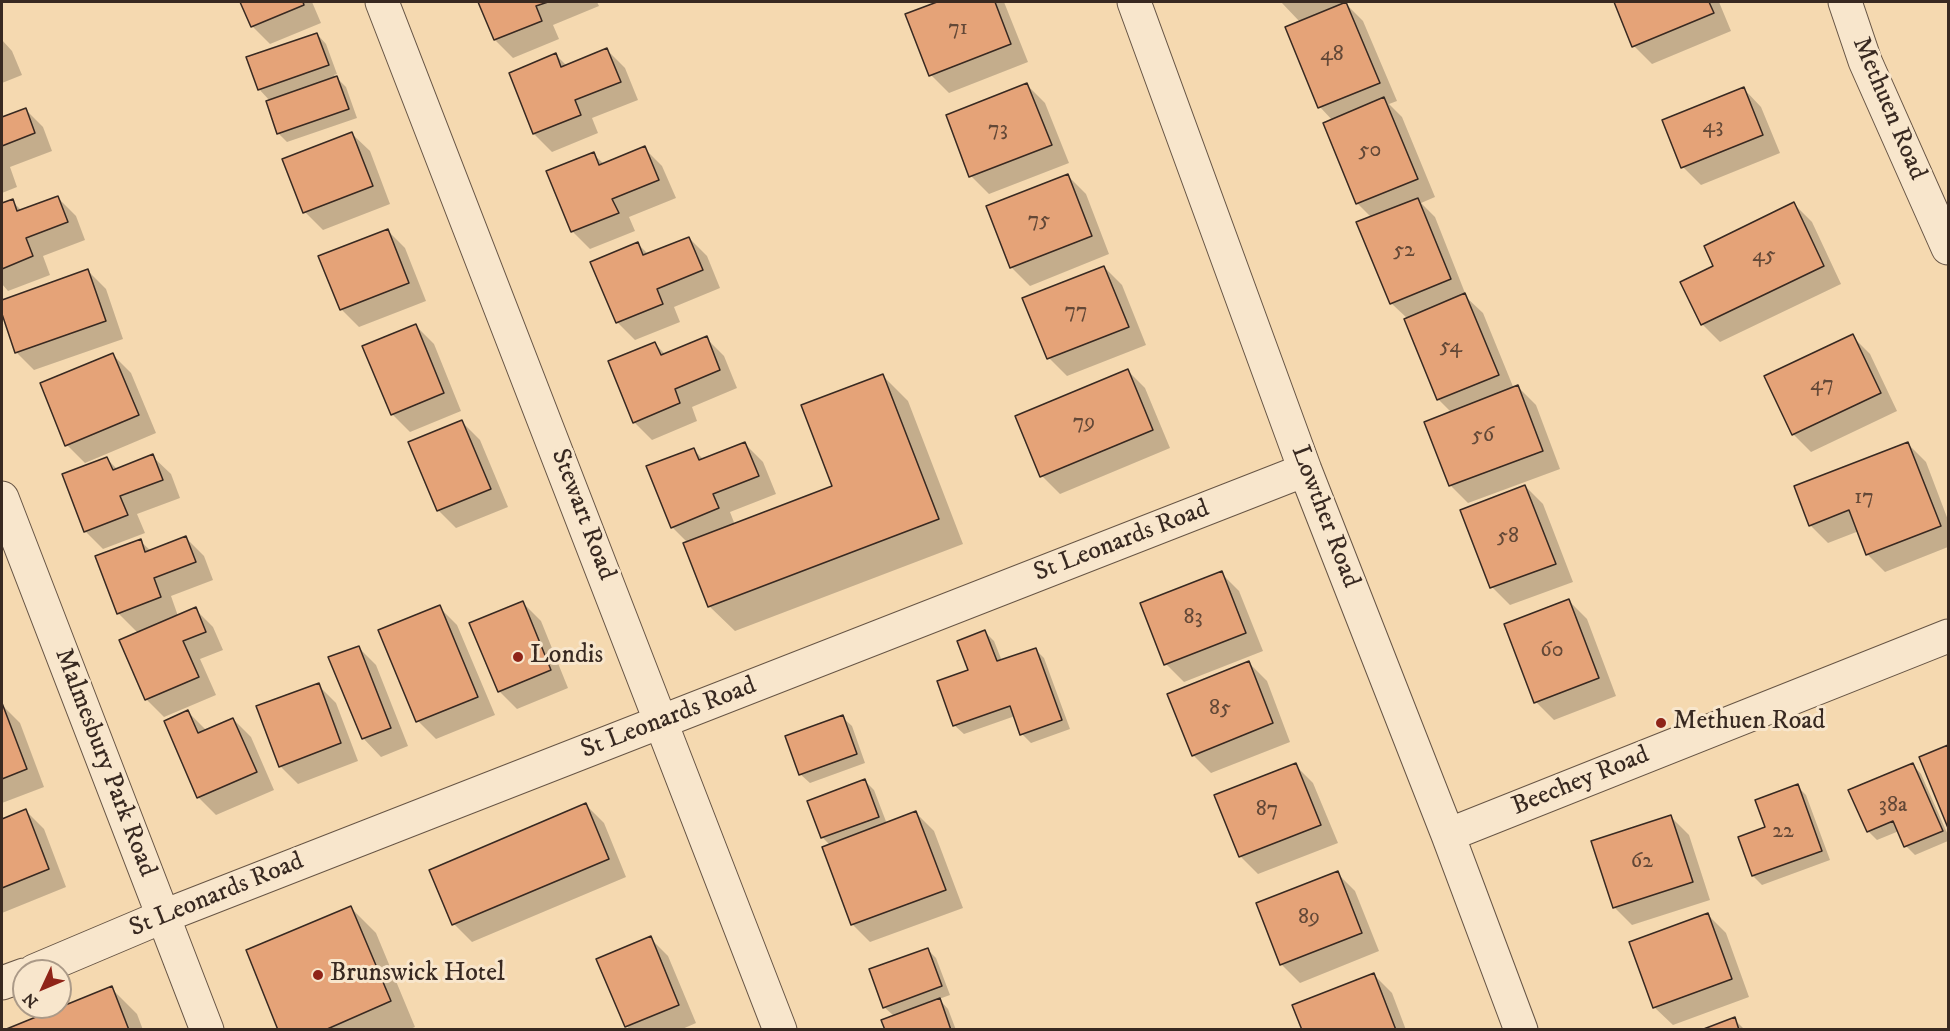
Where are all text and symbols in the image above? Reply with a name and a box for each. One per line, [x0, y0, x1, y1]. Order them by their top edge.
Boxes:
house number: 71 [948, 16, 968, 42]
street label: Methuen Road [1844, 33, 1932, 185]
house number: 48 [1320, 42, 1344, 68]
house number: 43 [1703, 114, 1723, 140]
house number: 73 [988, 117, 1008, 143]
house number: 50 [1359, 138, 1381, 164]
house number: 75 [1028, 208, 1050, 234]
house number: 52 [1393, 238, 1415, 264]
house number: 45 [1752, 243, 1776, 269]
house number: 77 [1064, 299, 1088, 325]
house number: 54 [1440, 334, 1462, 360]
house number: 47 [1810, 372, 1834, 398]
house number: 79 [1073, 410, 1095, 436]
house number: 56 [1472, 423, 1494, 449]
street label: Lowther Road [1283, 442, 1365, 592]
street label: Stewart Road [543, 445, 621, 585]
house number: 17 [1854, 485, 1874, 511]
street label: St Leonards Road [1030, 494, 1214, 590]
house number: 58 [1497, 524, 1519, 550]
house number: 83 [1183, 605, 1203, 631]
house number: 60 [1540, 638, 1564, 664]
place label: Londis [530, 641, 603, 673]
street label: Malmesbury Park Road [46, 645, 162, 881]
marker: Londis [511, 650, 525, 664]
street label: St Leonards Road [577, 671, 761, 767]
house number: 85 [1209, 696, 1231, 722]
place label: Methuen Road [1673, 707, 1825, 739]
marker: Methuen Road [1654, 716, 1668, 730]
street label: Beechey Road [1508, 740, 1654, 824]
house number: 38a [1879, 793, 1907, 819]
house number: 87 [1256, 797, 1278, 823]
house number: 22 [1772, 819, 1794, 845]
street label: St Leonards Road [125, 847, 309, 945]
house number: 62 [1631, 849, 1653, 875]
house number: 89 [1298, 905, 1320, 931]
north arrow [12, 959, 72, 1019]
place label: Brunswick Hotel [330, 959, 505, 991]
marker: Brunswick Hotel [311, 968, 325, 982]
text: N [19, 988, 42, 1012]

